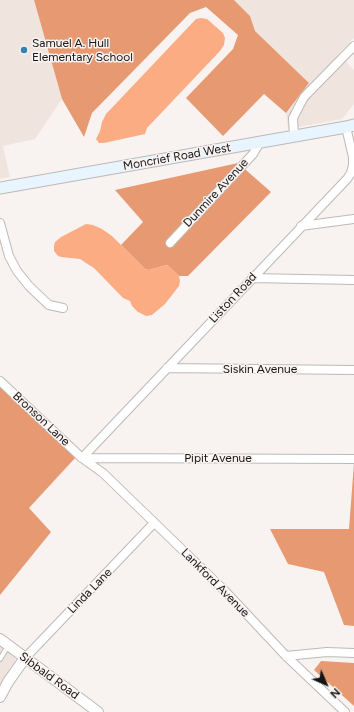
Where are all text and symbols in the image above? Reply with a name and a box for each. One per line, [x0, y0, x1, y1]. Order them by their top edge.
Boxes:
place label: Samuel A. Hull Elementary School [32, 36, 133, 64]
marker: Samuel A. Hull Elementary School [19, 45, 29, 55]
street label: Moncrief Road West [122, 140, 232, 174]
street label: Dunmire Avenue [180, 156, 252, 230]
street label: Liston Road [206, 270, 260, 326]
street label: Siskin Avenue [223, 362, 297, 376]
street label: Bronson Lane [9, 389, 73, 449]
street label: Pipit Avenue [184, 451, 252, 465]
street label: Lankford Avenue [178, 546, 252, 620]
street label: Linda Lane [65, 565, 115, 617]
street label: Sibbald Road [16, 649, 82, 703]
north arrow [306, 664, 346, 704]
text: N [327, 685, 342, 700]

